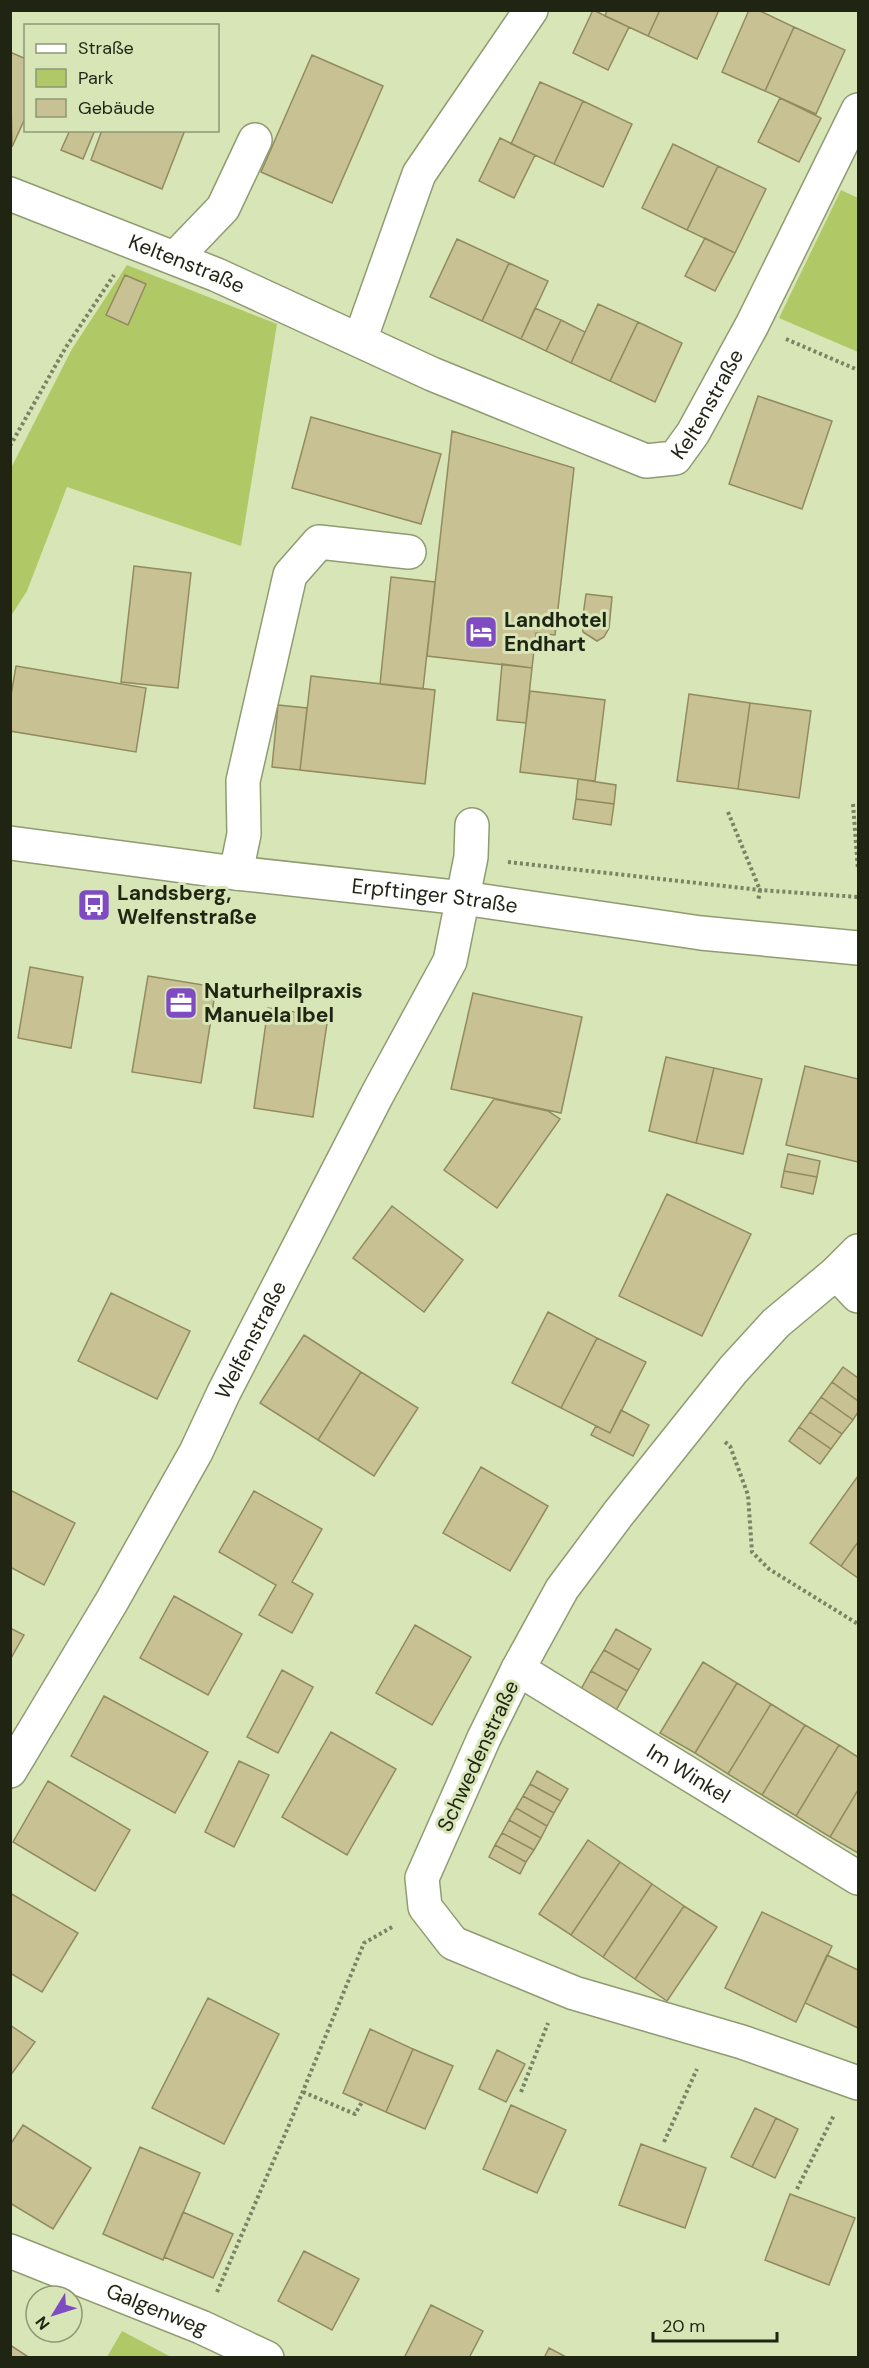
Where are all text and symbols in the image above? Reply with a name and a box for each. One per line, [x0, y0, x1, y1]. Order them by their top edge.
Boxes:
legend [24, 24, 219, 132]
text: Straße [78, 36, 134, 60]
text: Park [78, 66, 114, 90]
text: Gebäude [78, 96, 155, 120]
street label: Keltenstraße [124, 228, 250, 300]
street label: Keltenstraße [664, 344, 750, 465]
place label: Landhotel Endhart [504, 606, 607, 658]
hotel icon: Landhotel Endhart [463, 614, 499, 650]
street label: Erpftinger Straße [350, 872, 520, 920]
place label: Landsberg, Welfenstraße [117, 879, 257, 931]
bus stop icon: Landsberg, Welfenstraße [76, 887, 112, 923]
place label: Naturheilpraxis Manuela Ibel [204, 977, 363, 1029]
office icon: Naturheilpraxis Manuela Ibel [163, 985, 199, 1021]
street label: Welfenstraße [209, 1276, 293, 1404]
street label: Schwedenstraße [431, 1676, 525, 1836]
street label: Im Winkel [641, 1737, 735, 1810]
street label: Galgenweg [102, 2277, 212, 2342]
north arrow [24, 2284, 84, 2344]
scale bar [653, 2305, 778, 2343]
text: N [31, 2312, 54, 2334]
text: 20 m [662, 2314, 705, 2338]

